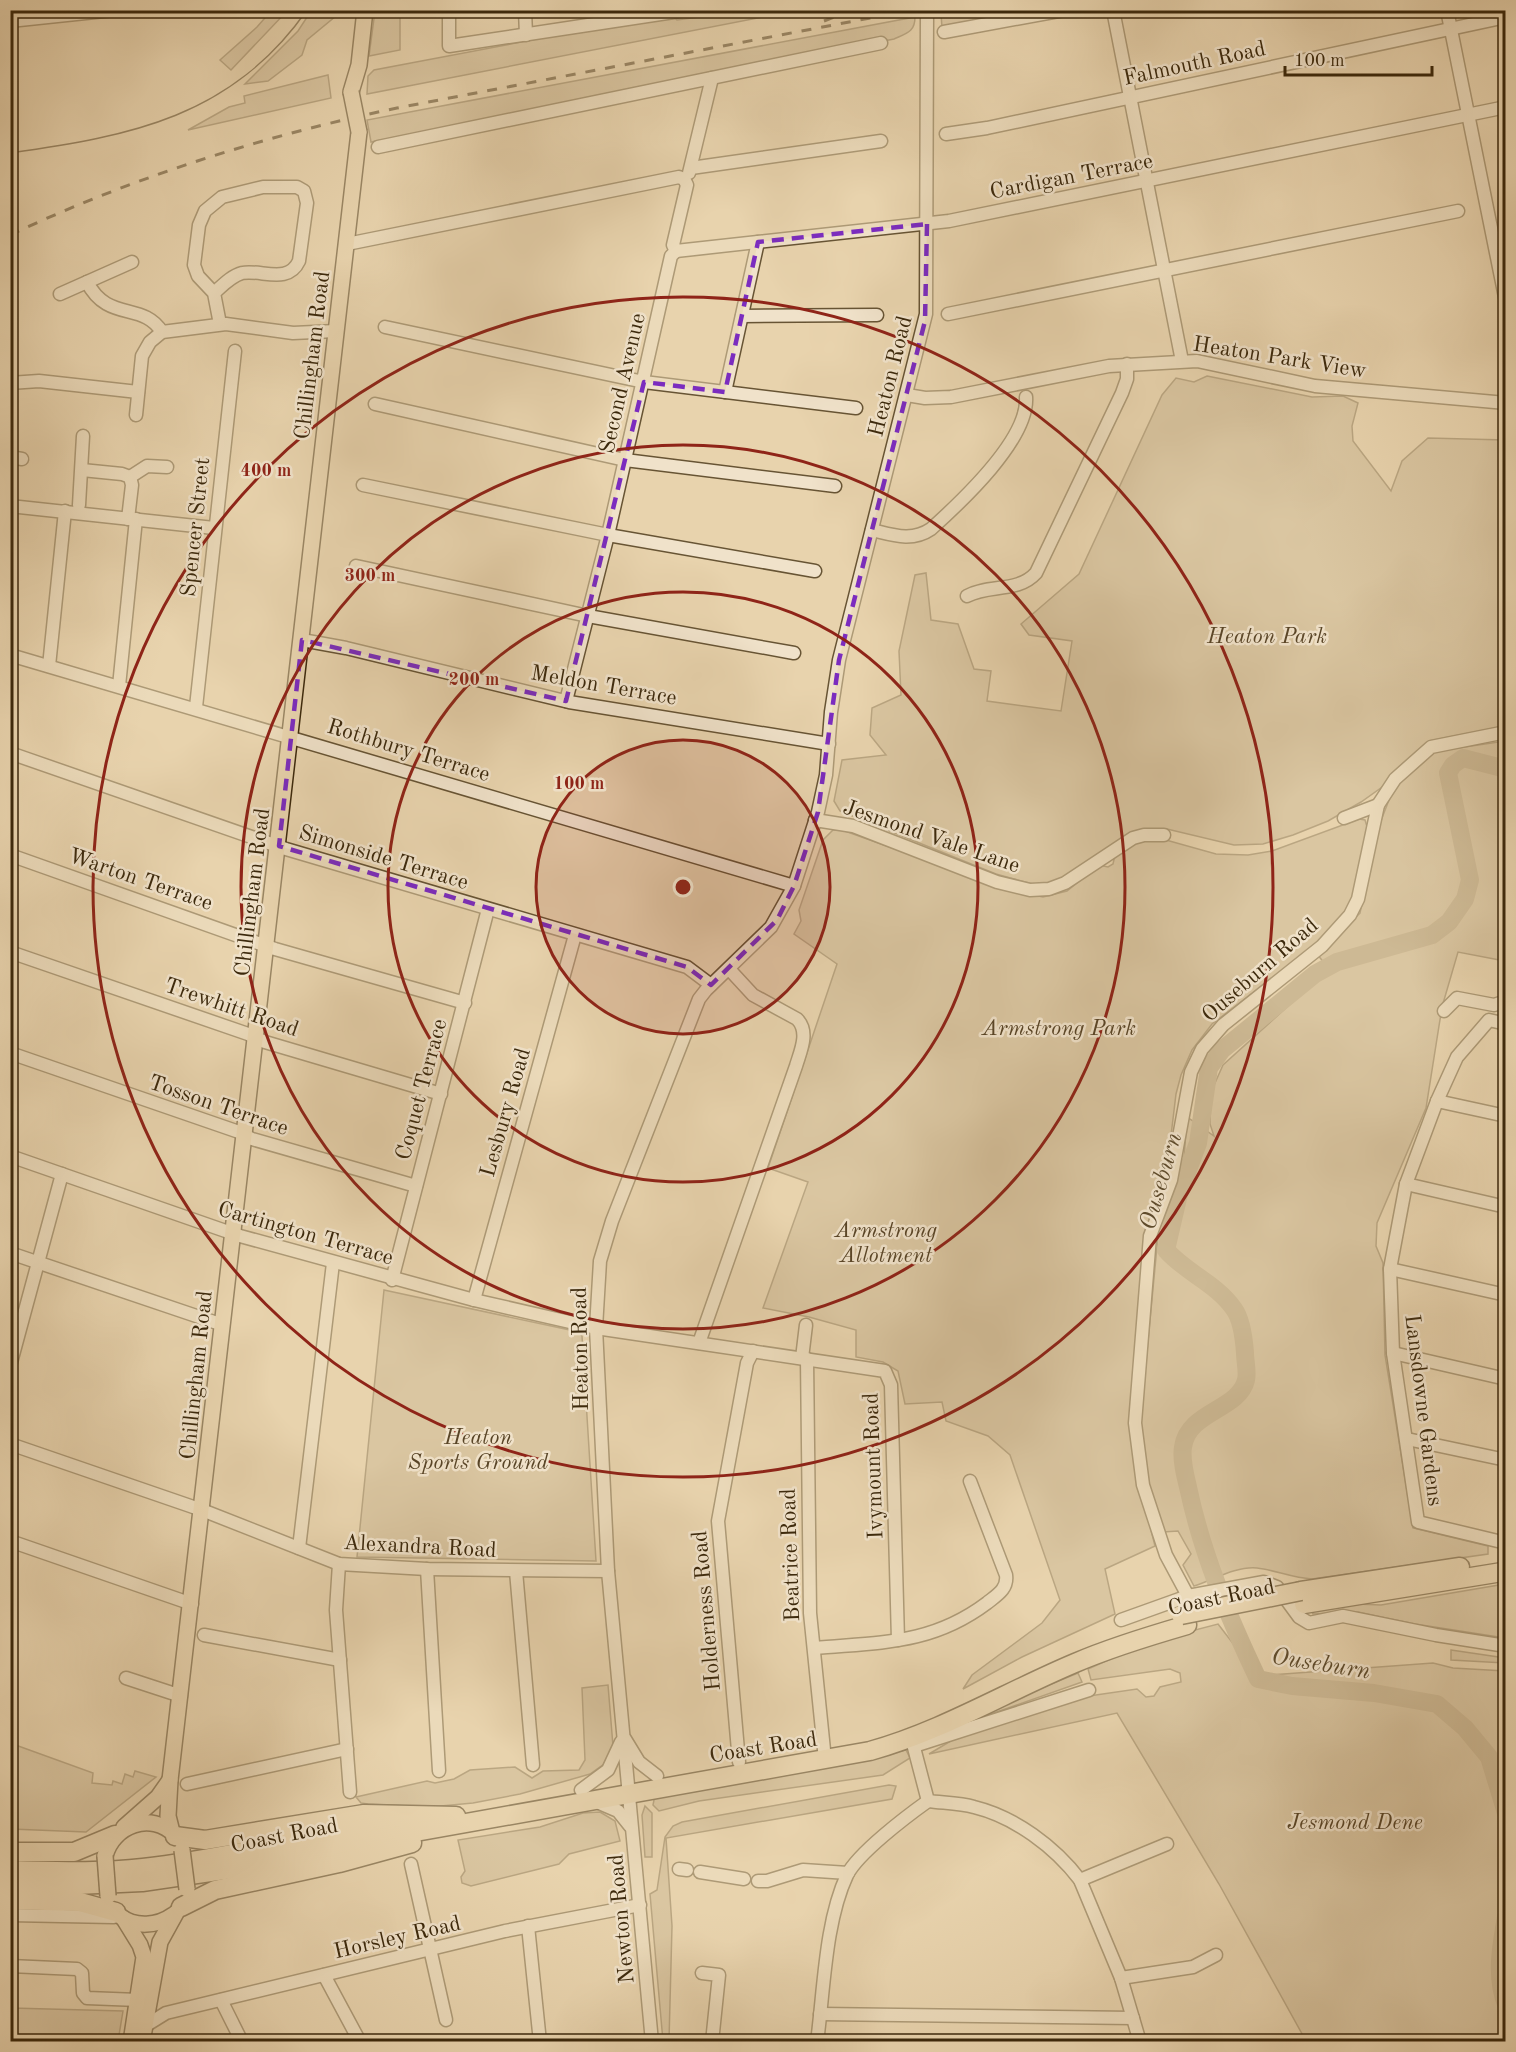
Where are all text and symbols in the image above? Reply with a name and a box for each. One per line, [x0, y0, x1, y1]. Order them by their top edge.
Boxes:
street label: Falmouth Road [1121, 38, 1268, 90]
scale bar [1285, 39, 1432, 77]
text: 100 m [1294, 52, 1345, 70]
street label: Cardigan Terrace [988, 150, 1155, 204]
street label: Chillingham Road [292, 270, 334, 441]
street label: Second Avenue [596, 311, 650, 456]
street label: Heaton Road [865, 314, 917, 439]
street label: Heaton Park View [1191, 333, 1368, 383]
street label: Spencer Street [178, 456, 214, 598]
text: 400 m [241, 462, 291, 480]
text: 300 m [345, 567, 395, 585]
park label: Heaton Park [1206, 626, 1327, 648]
street label: Meldon Terrace [529, 662, 678, 710]
text: 200 m [449, 671, 499, 689]
street label: Rothbury Terrace [324, 716, 493, 786]
text: 100 m [554, 775, 604, 793]
street label: Jesmond Vale Lane [840, 796, 1023, 877]
street label: Chillingham Road [232, 807, 274, 978]
street label: Simonside Terrace [296, 822, 471, 894]
street label: Warton Terrace [65, 845, 215, 915]
centre of rings [673, 877, 693, 897]
street label: Ouseburn Road [1198, 914, 1323, 1027]
street label: Trewhitt Road [161, 975, 301, 1041]
street label: Coquet Terrace [392, 1016, 451, 1163]
park label: Armstrong Park [981, 1018, 1136, 1040]
street label: Lesbury Road [477, 1045, 535, 1180]
street label: Tosson Terrace [146, 1072, 291, 1140]
water label: Ouseburn [1137, 1130, 1187, 1233]
street label: Cartington Terrace [215, 1198, 396, 1270]
park label: Armstrong Allotment [834, 1220, 938, 1267]
street label: Heaton Road [569, 1287, 593, 1411]
street label: Chillingham Road [177, 1290, 217, 1461]
street label: Lansdowne Gardens [1400, 1313, 1446, 1507]
street label: Ivymount Road [860, 1392, 888, 1540]
park label: Heaton Sports Ground [408, 1427, 548, 1474]
street label: Beatrice Road [778, 1488, 804, 1622]
street label: Holderness Road [689, 1530, 725, 1692]
street label: Alexandra Road [343, 1532, 497, 1562]
street label: Coast Road [1166, 1576, 1277, 1620]
water label: Ouseburn [1269, 1645, 1372, 1685]
street label: Coast Road [708, 1729, 819, 1767]
park label: Jesmond Dene [1287, 1812, 1423, 1834]
street label: Coast Road [229, 1815, 340, 1857]
street label: Newton Road [605, 1853, 639, 1984]
street label: Horsley Road [332, 1913, 463, 1963]

